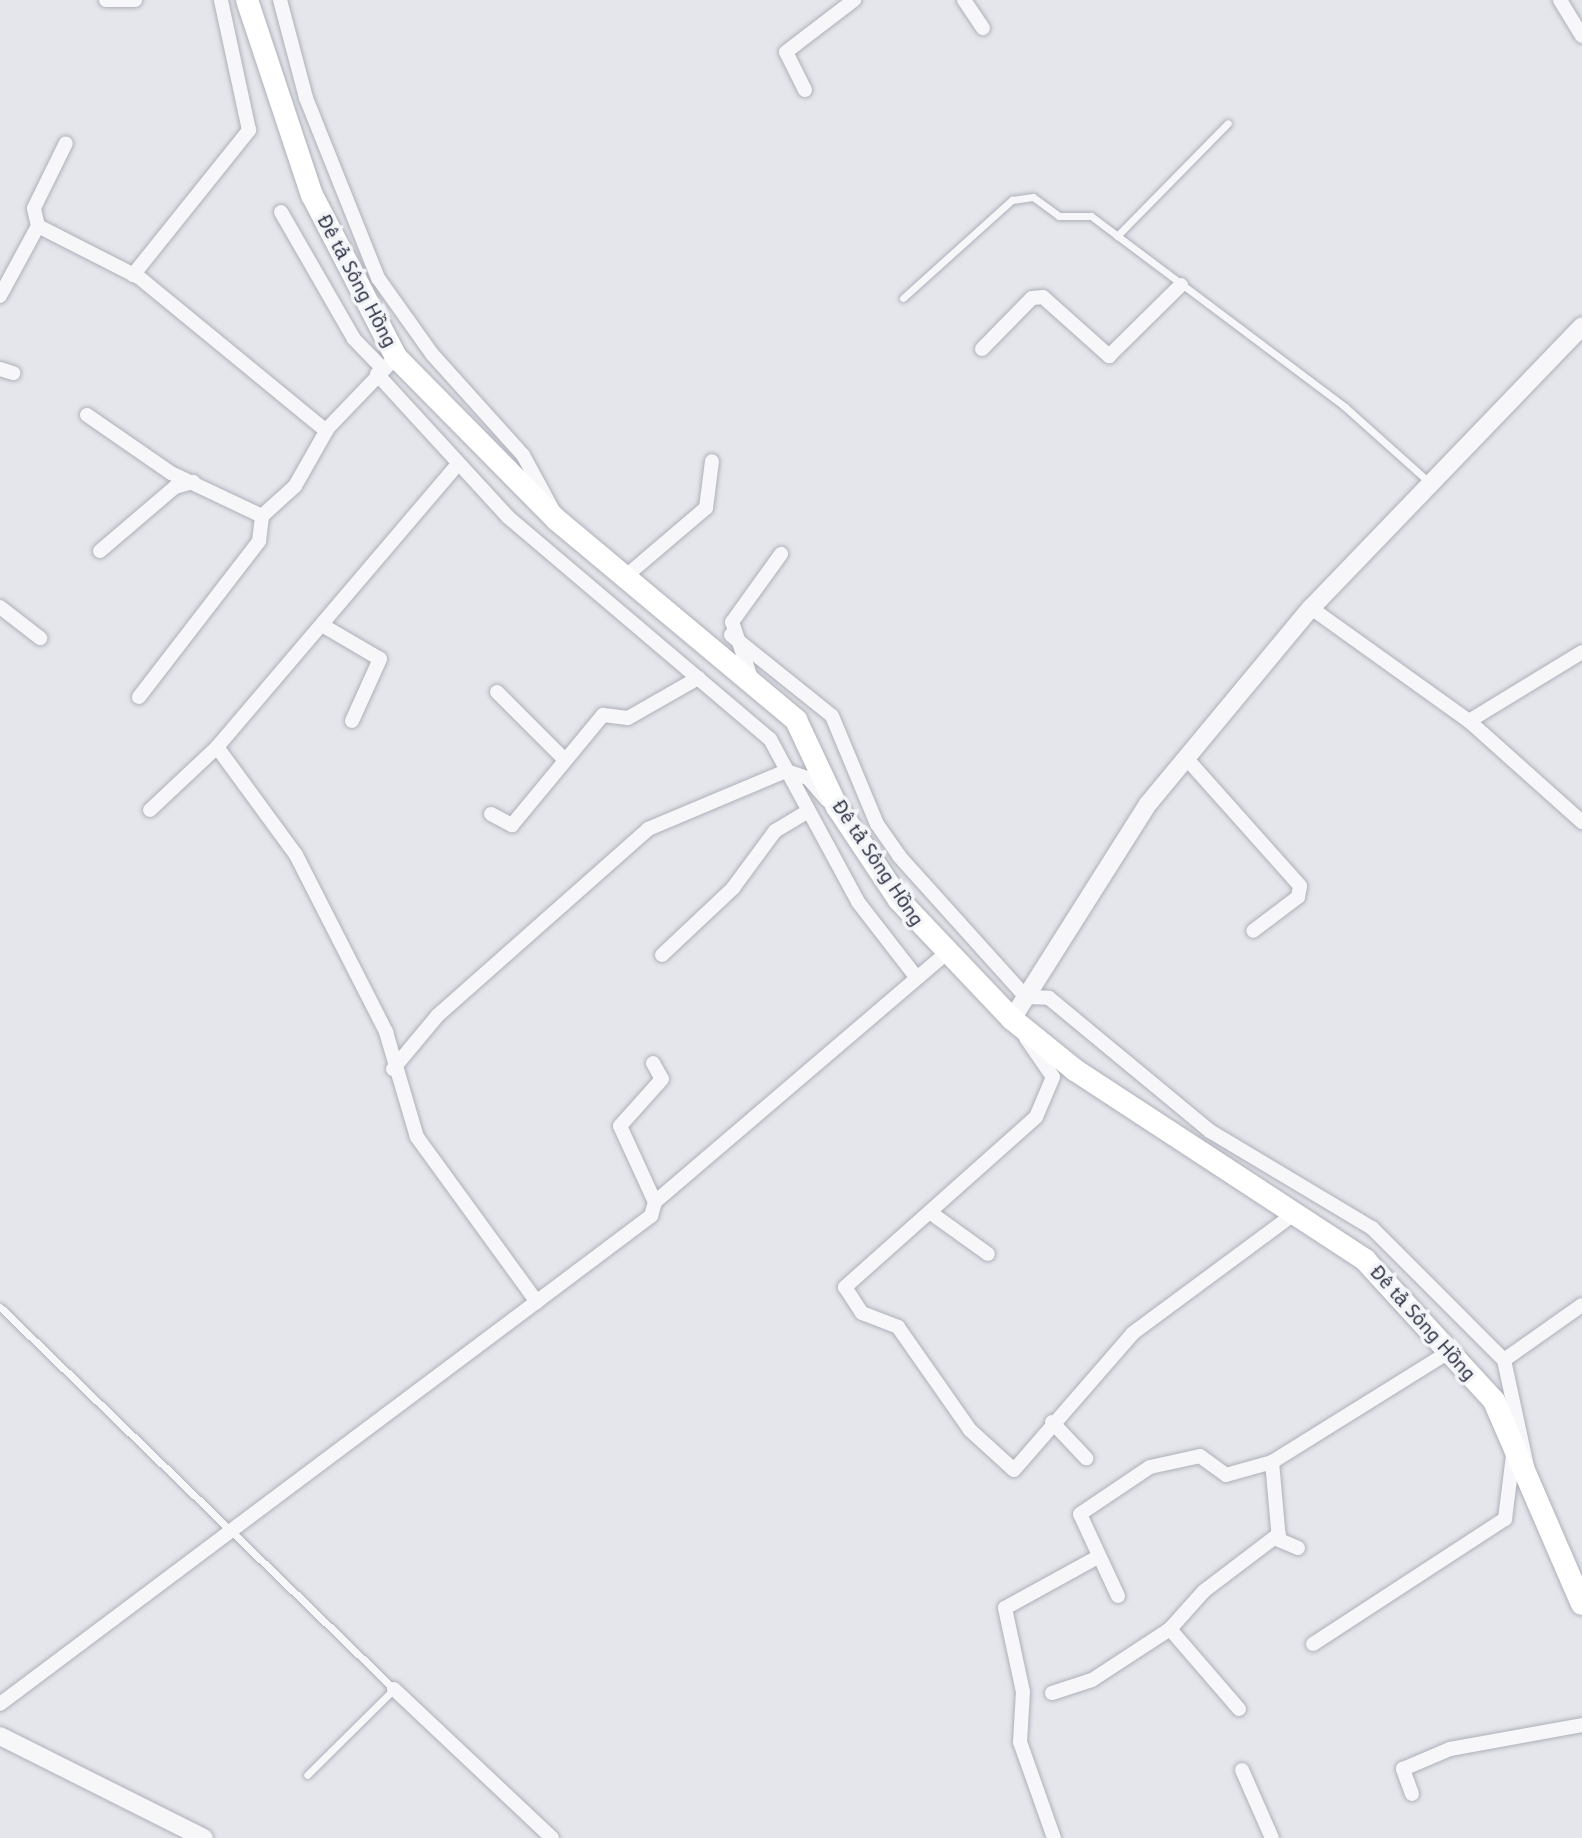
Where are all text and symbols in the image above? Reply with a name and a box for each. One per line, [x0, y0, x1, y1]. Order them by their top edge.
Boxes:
street label: Đê tả Sông Hồng [312, 211, 402, 351]
street label: Đê tả Sông Hồng [827, 796, 929, 930]
street label: Đê tả Sông Hồng [1365, 1261, 1481, 1385]

